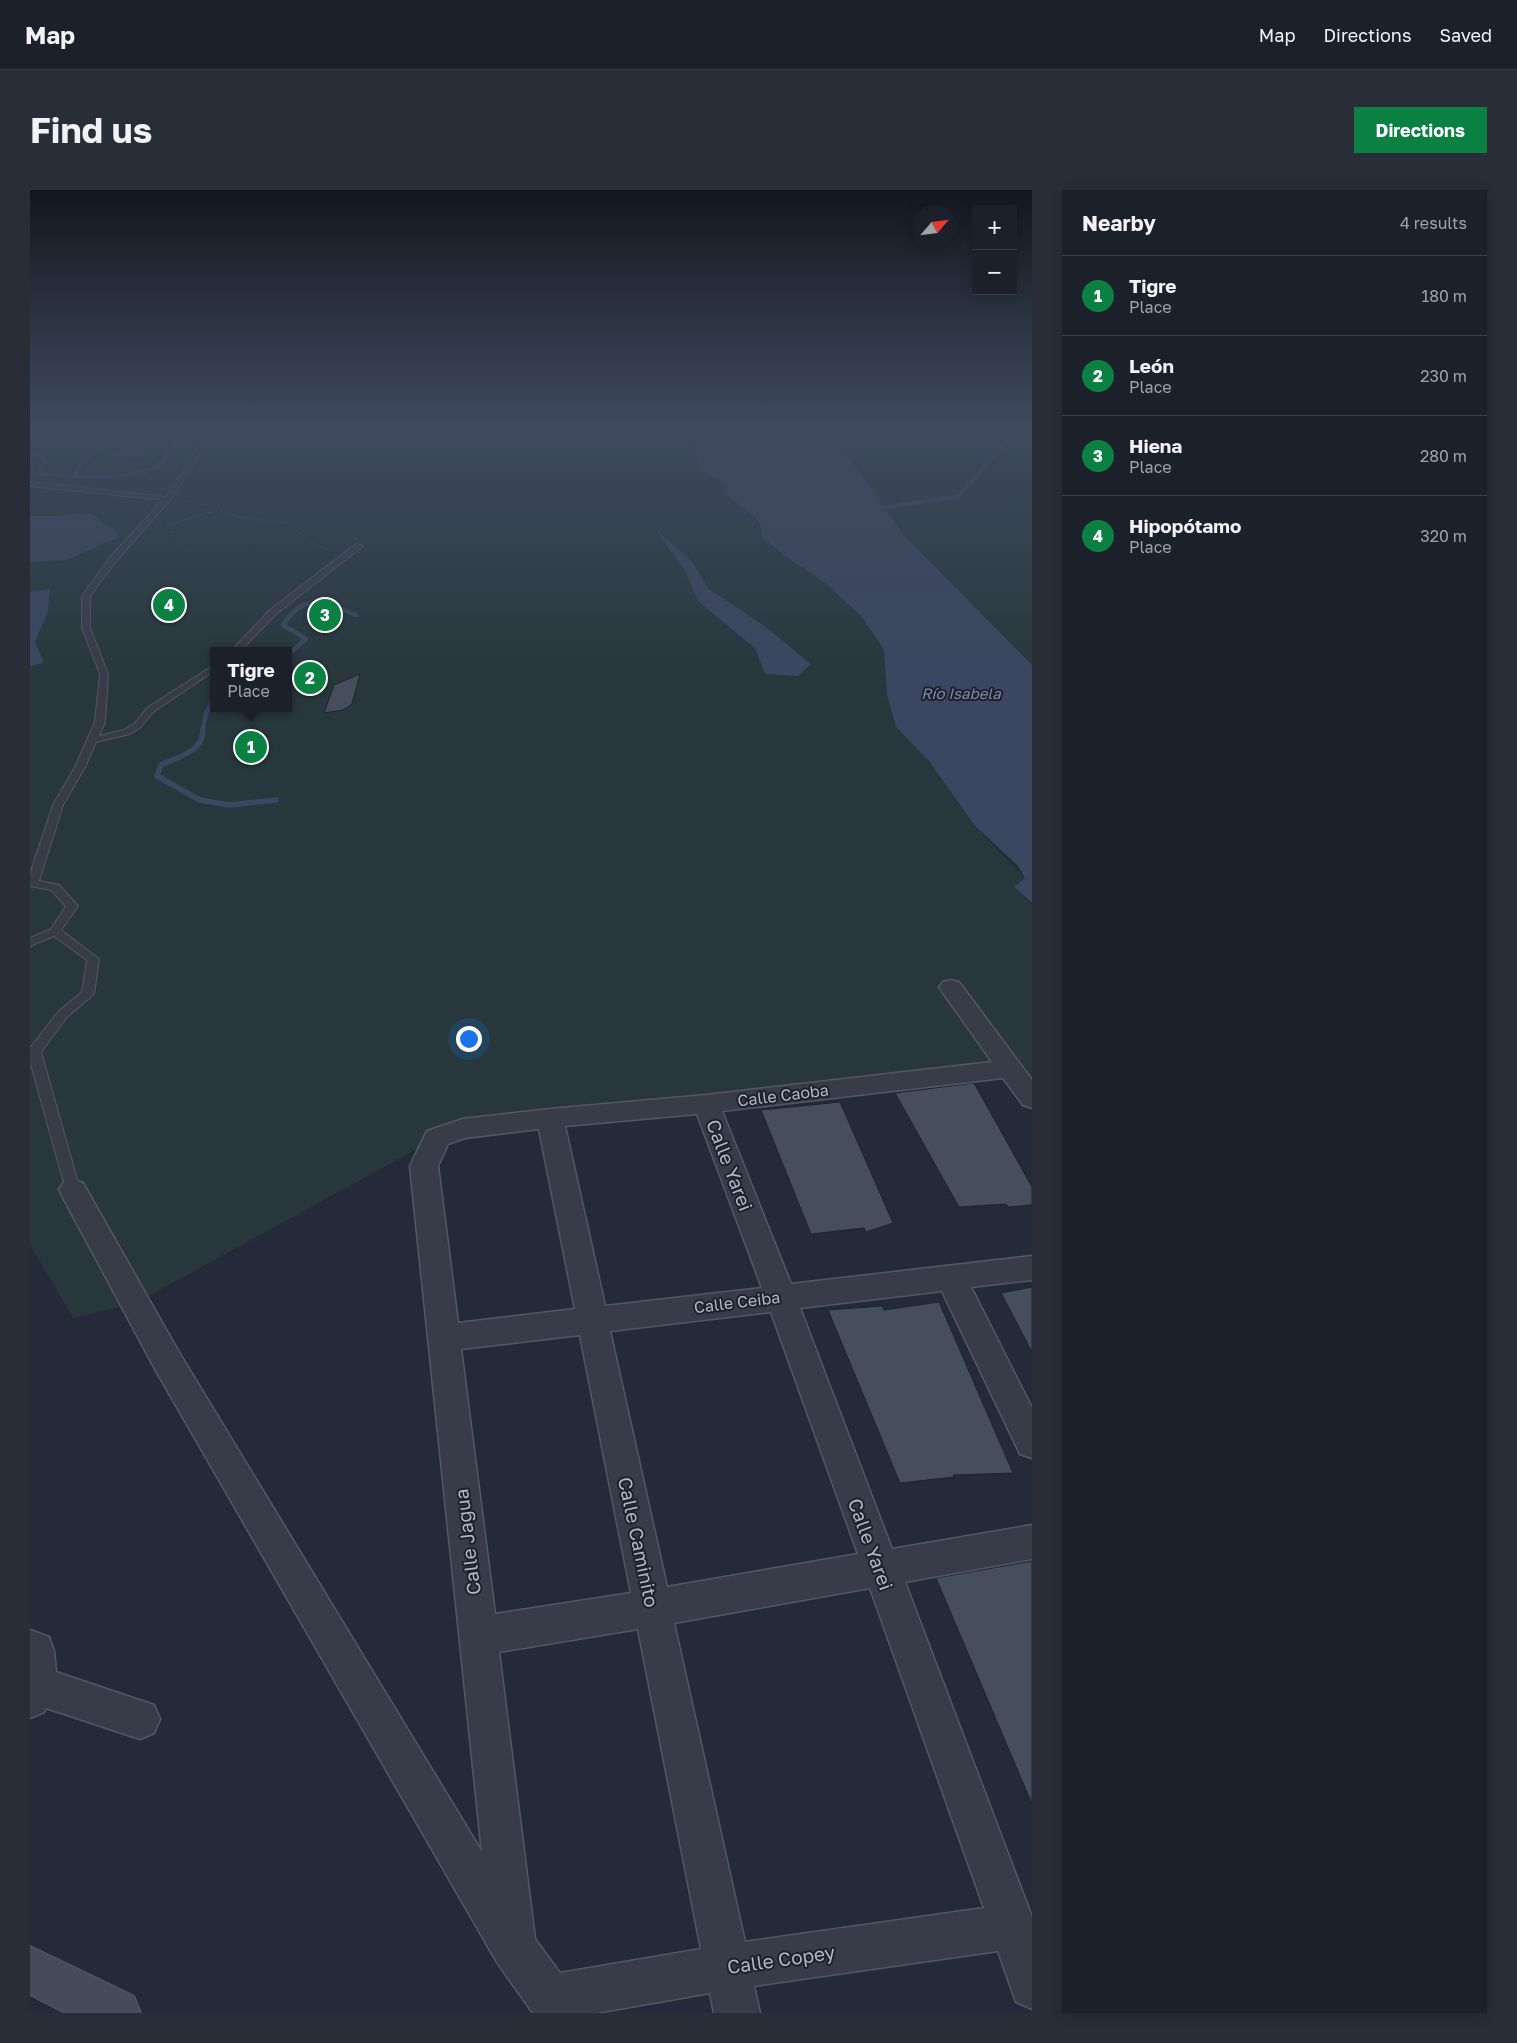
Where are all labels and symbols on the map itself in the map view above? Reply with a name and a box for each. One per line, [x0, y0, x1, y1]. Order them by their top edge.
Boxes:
north arrow [912, 205, 957, 250]
pin: 4 [153, 586, 185, 624]
pin: 3 [309, 596, 341, 634]
pin: 2 [294, 659, 326, 697]
water label: Río Isabela [921, 684, 1001, 702]
pin: 1 [235, 728, 267, 766]
your location [456, 1026, 482, 1052]
street label: Calle Caoba [736, 1079, 830, 1111]
street label: Calle Yarei [702, 1116, 758, 1214]
street label: Calle Ceiba [693, 1287, 781, 1317]
street label: Calle Caminito [614, 1475, 664, 1609]
street label: Calle Jagua [449, 1488, 485, 1596]
street label: Calle Yarei [844, 1495, 898, 1593]
street label: Calle Copey [726, 1940, 837, 1978]

